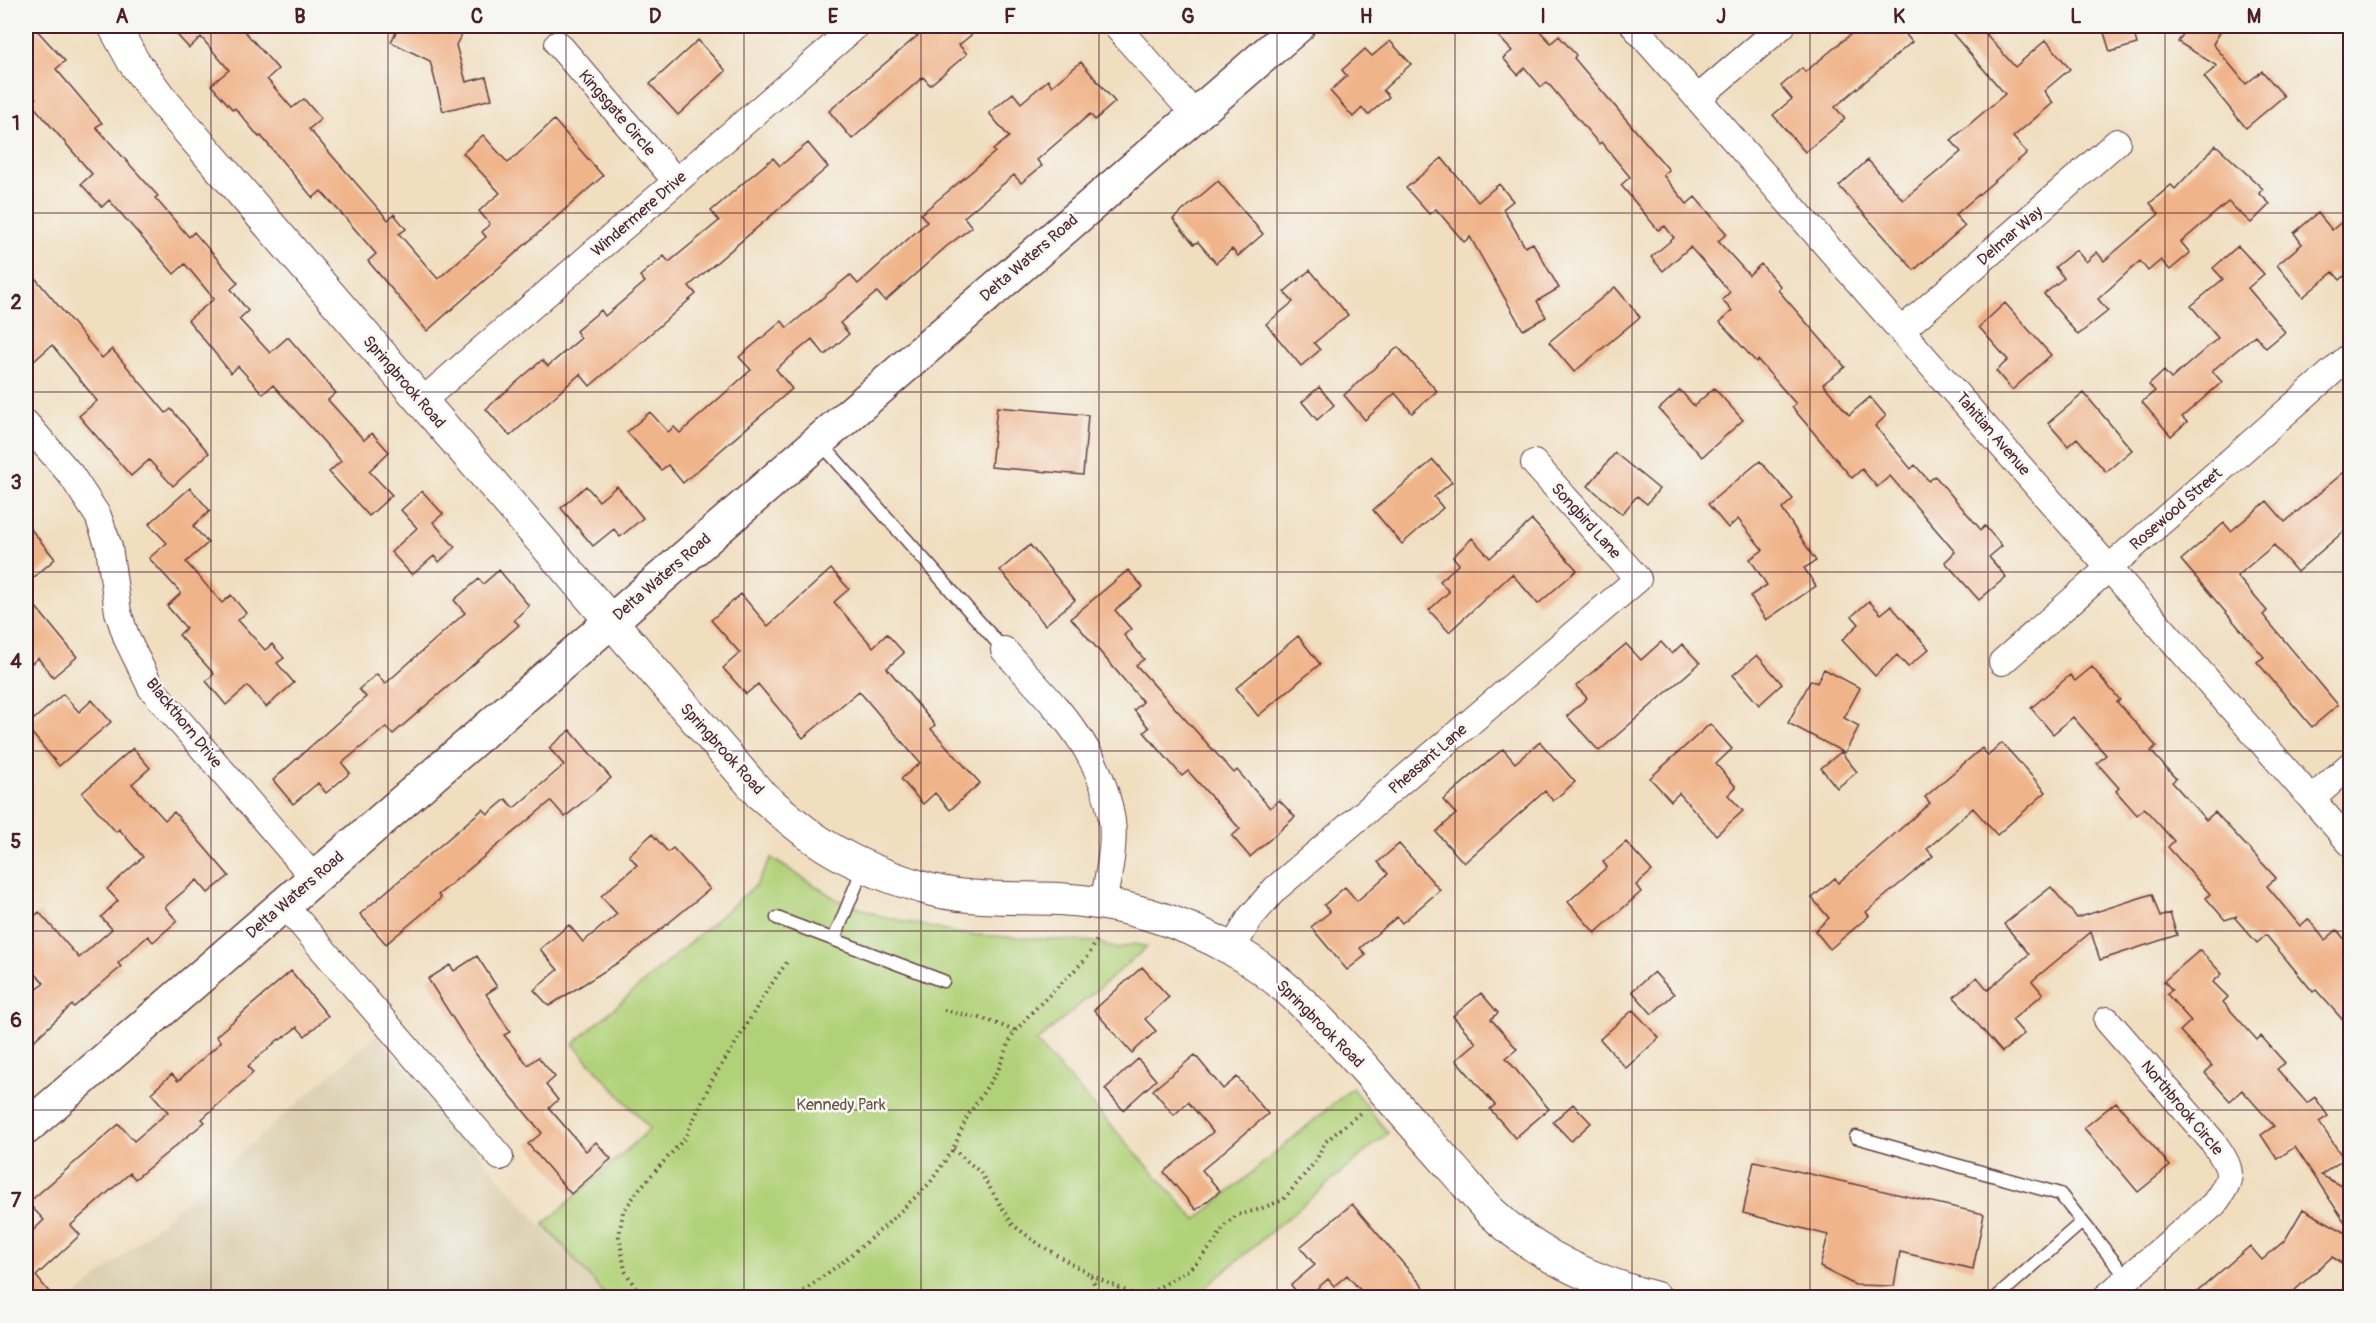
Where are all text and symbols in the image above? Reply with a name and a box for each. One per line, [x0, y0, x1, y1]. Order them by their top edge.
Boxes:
text: A [116, 4, 129, 29]
text: B [294, 4, 306, 29]
text: C [471, 4, 483, 29]
text: D [649, 4, 662, 29]
text: E [828, 4, 839, 29]
text: F [1004, 4, 1016, 29]
text: G [1181, 4, 1195, 29]
text: H [1360, 4, 1373, 29]
text: I [1540, 4, 1546, 29]
text: J [1716, 4, 1726, 29]
text: K [1893, 4, 1905, 29]
text: L [2070, 4, 2082, 29]
text: M [2247, 4, 2261, 29]
street label: Kingsgate Circle [574, 66, 660, 160]
text: 1 [12, 111, 20, 136]
street label: Windermere Drive [587, 167, 691, 261]
street label: Delmar Way [1973, 202, 2047, 270]
street label: Delta Waters Road [976, 210, 1082, 306]
text: 2 [10, 290, 22, 315]
street label: Springbrook Road [358, 332, 450, 432]
street label: Tahitian Avenue [1951, 388, 2035, 480]
street label: Rosewood Street [2126, 463, 2227, 554]
text: 3 [10, 470, 22, 495]
street label: Songbird Lane [1547, 479, 1625, 563]
street label: Delta Waters Road [609, 529, 715, 625]
text: 4 [10, 649, 22, 674]
street label: Blackthorn Drive [142, 674, 226, 772]
street label: Springbrook Road [676, 699, 768, 799]
street label: Pheasant Lane [1385, 719, 1471, 799]
text: 5 [11, 829, 22, 854]
street label: Delta Waters Road [242, 847, 348, 943]
street label: Springbrook Road [1272, 976, 1368, 1072]
text: 6 [10, 1008, 22, 1033]
street label: Northbrook Circle [2136, 1056, 2228, 1160]
park label: Kennedy Park [796, 1095, 886, 1115]
text: 7 [11, 1188, 22, 1213]

